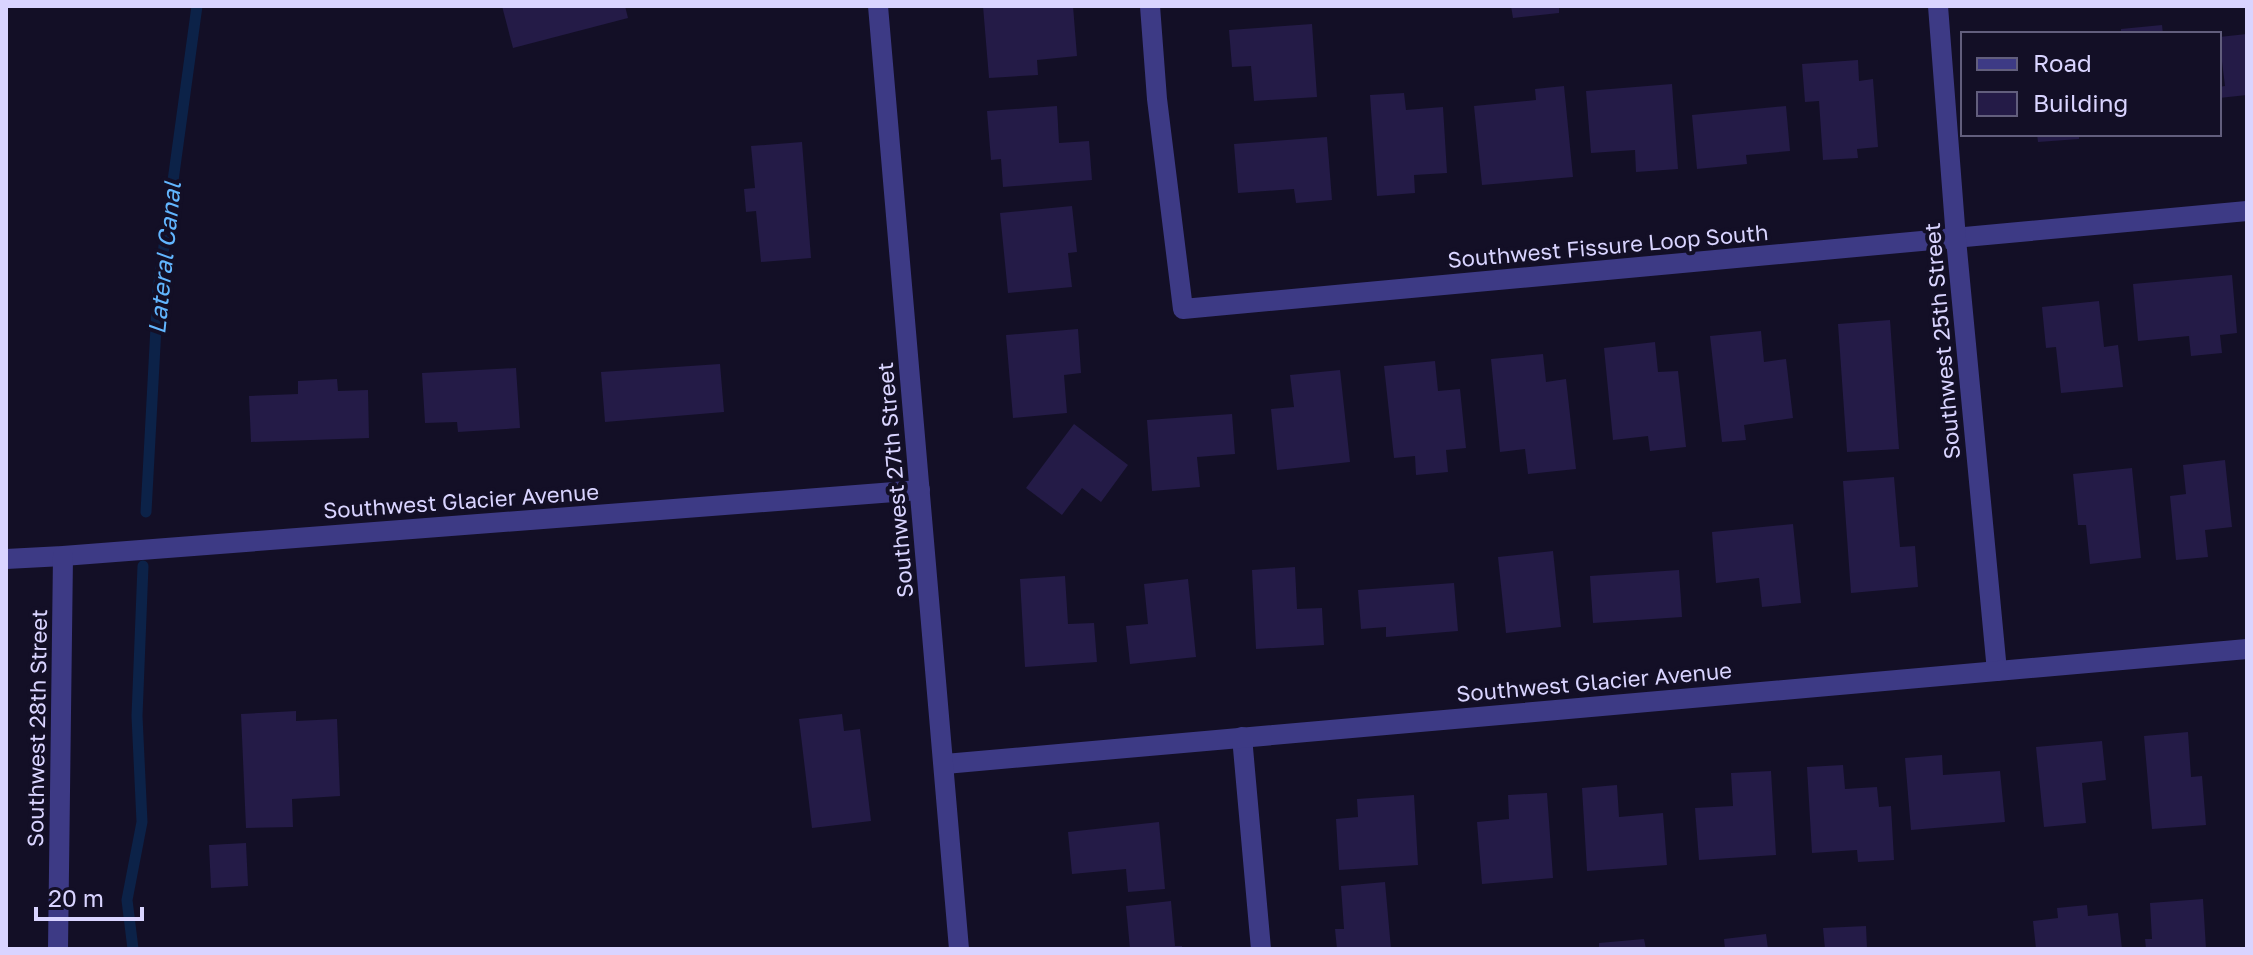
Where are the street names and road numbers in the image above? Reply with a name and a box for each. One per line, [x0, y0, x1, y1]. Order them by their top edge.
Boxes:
street label: Southwest Fissure Loop South [1446, 218, 1769, 273]
street label: Southwest 25th Street [1918, 222, 1965, 461]
street label: Southwest 27th Street [871, 361, 918, 599]
street label: Southwest Glacier Avenue [322, 477, 600, 524]
street label: Southwest 28th Street [21, 609, 52, 847]
street label: Southwest Glacier Avenue [1455, 656, 1733, 707]

